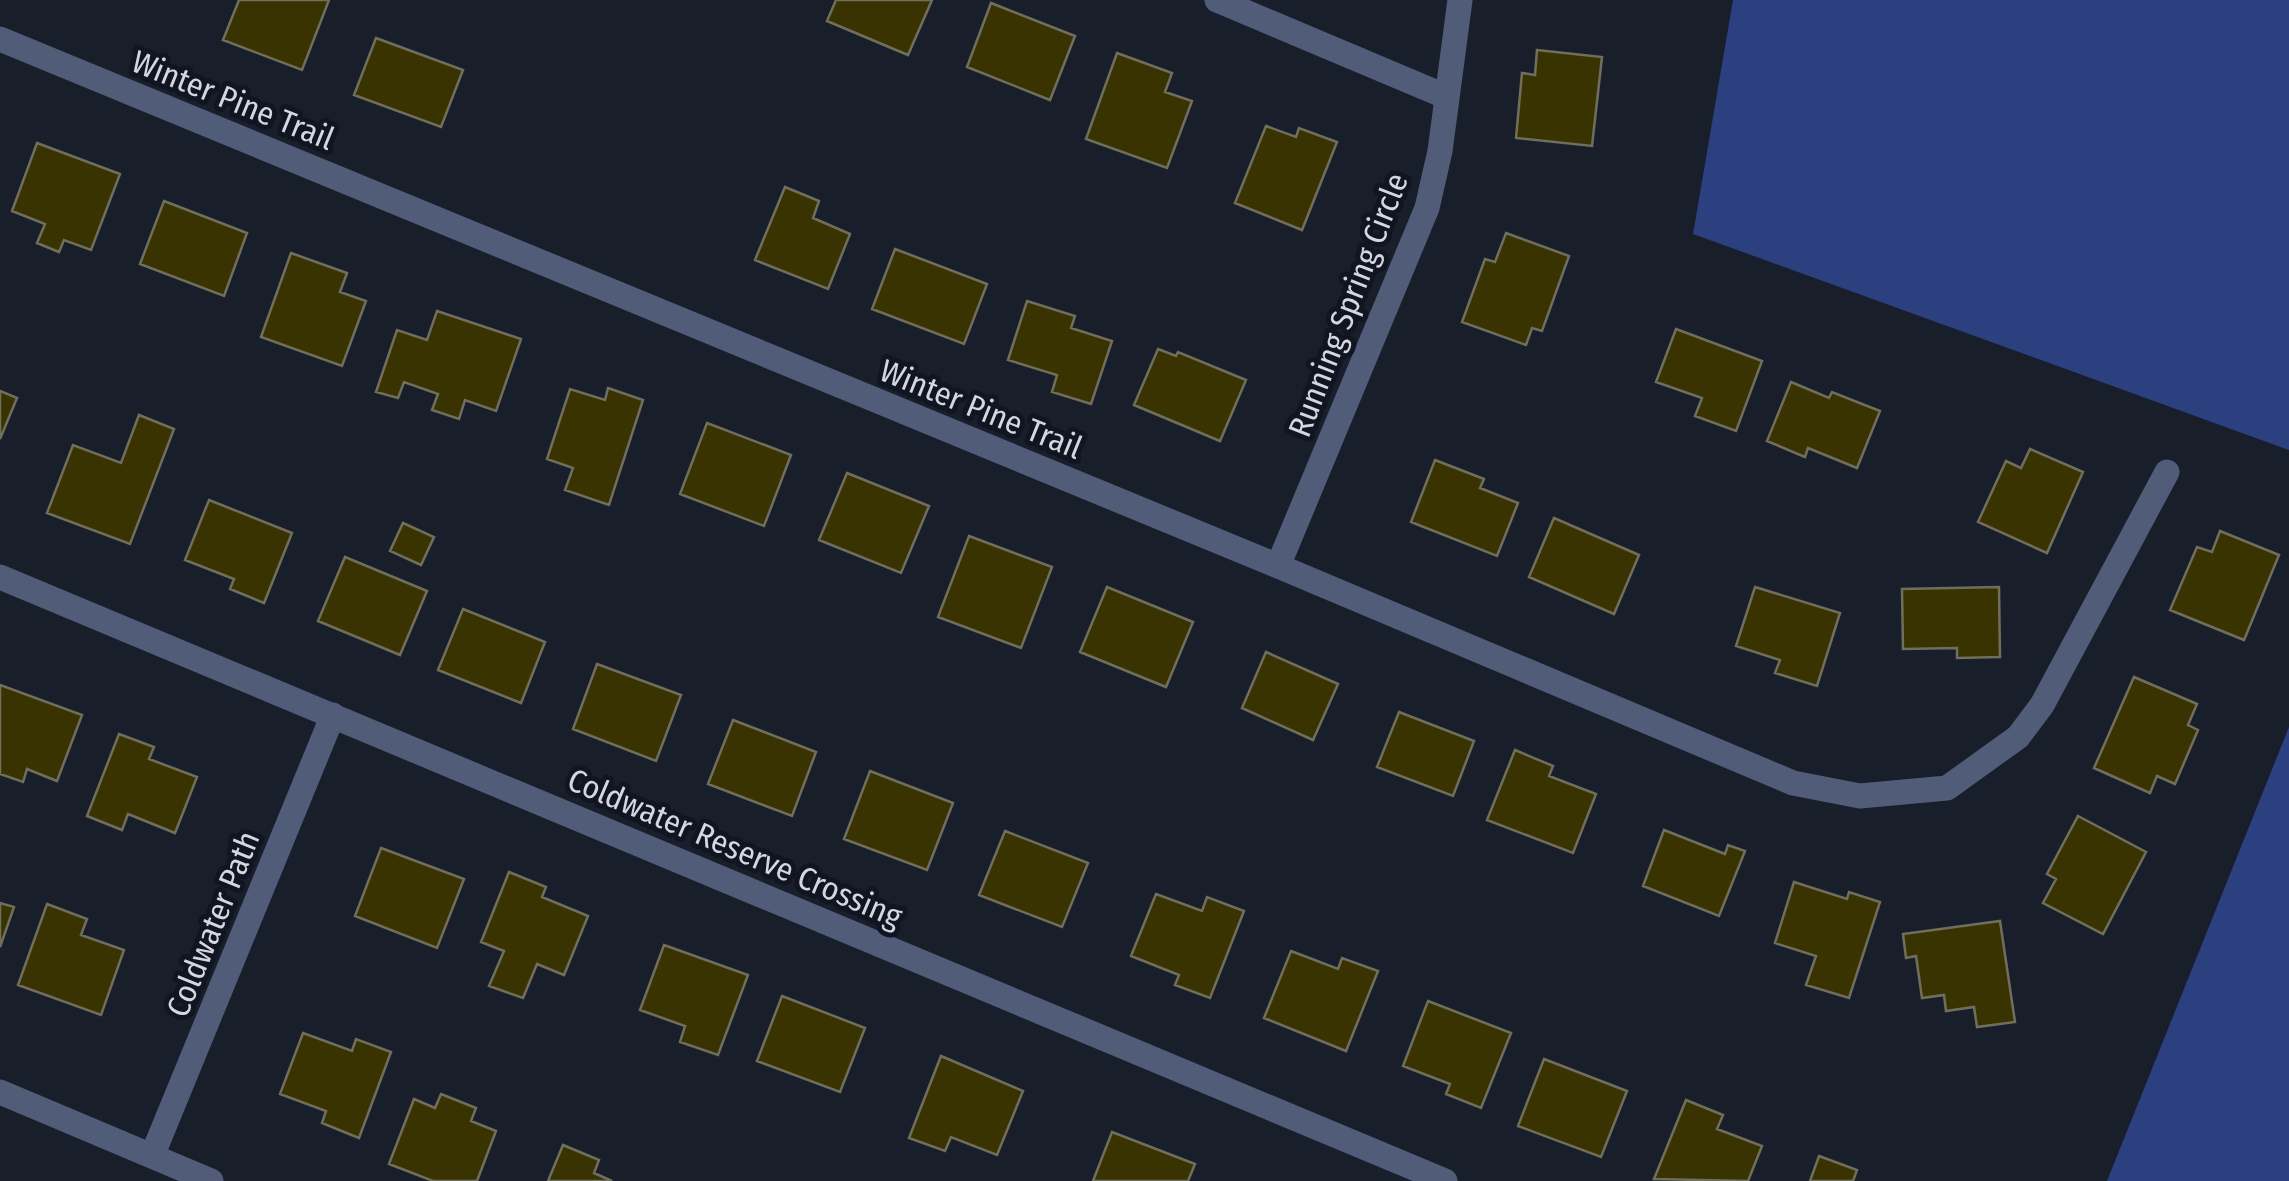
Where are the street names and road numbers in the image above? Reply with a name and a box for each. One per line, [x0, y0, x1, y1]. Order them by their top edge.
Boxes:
street label: Winter Pine Trail [126, 42, 340, 158]
street label: Running Spring Circle [1280, 168, 1416, 442]
street label: Winter Pine Trail [874, 351, 1088, 467]
street label: Coldwater Reserve Crossing [562, 760, 908, 936]
street label: Coldwater Path [159, 826, 267, 1022]

